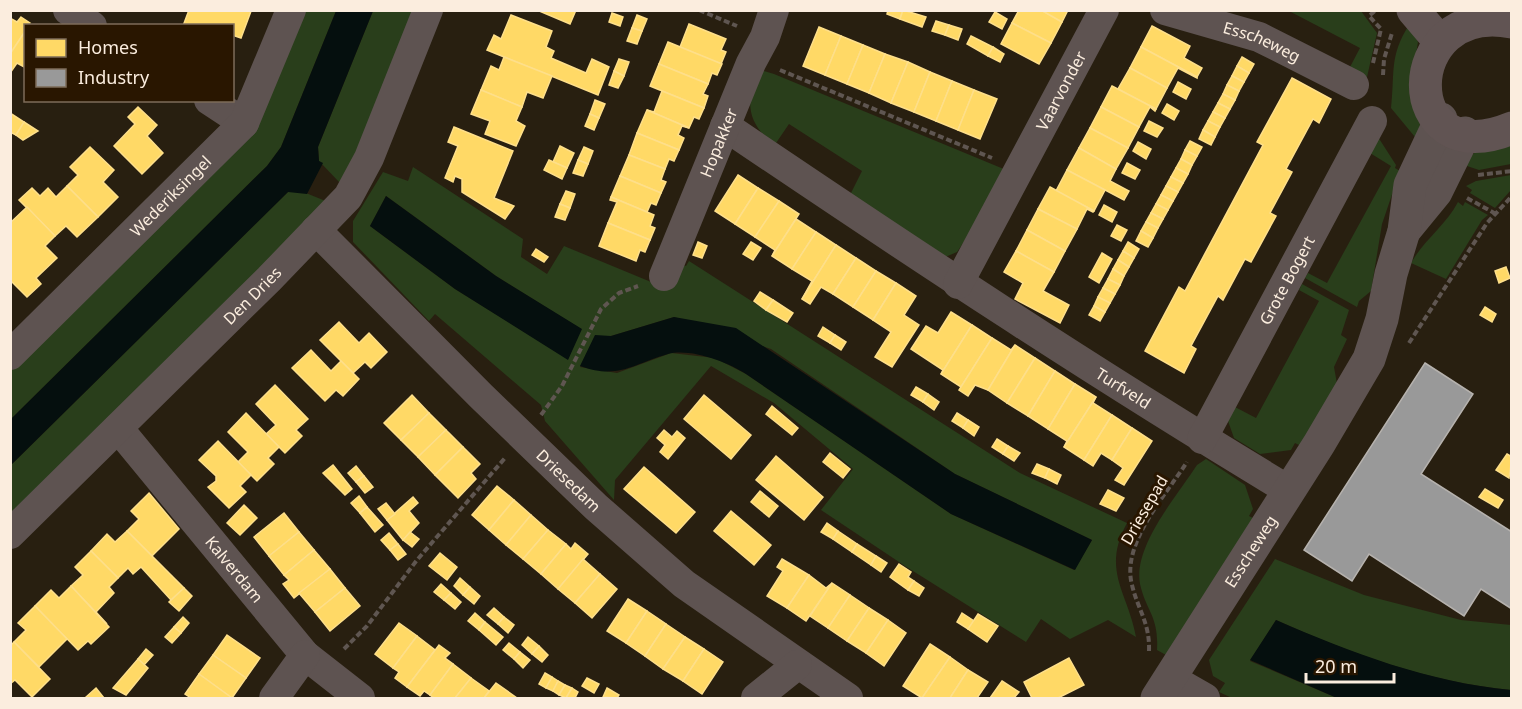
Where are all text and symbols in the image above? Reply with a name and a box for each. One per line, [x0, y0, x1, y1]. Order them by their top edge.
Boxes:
street label: Esscheweg [1221, 16, 1304, 67]
legend [24, 24, 234, 102]
text: Homes [78, 35, 138, 59]
street label: Vaarvonder [1031, 47, 1091, 134]
text: Industry [78, 65, 150, 89]
street label: Hopakker [694, 104, 743, 181]
street label: Wederiksingel [125, 151, 216, 241]
street label: Grote Bogert [1254, 232, 1320, 329]
street label: Den Dries [218, 262, 286, 329]
street label: Turfveld [1092, 363, 1155, 414]
street label: Driesedam [532, 444, 606, 517]
street label: Driesepad [1115, 471, 1173, 549]
street label: Esscheweg [1219, 511, 1282, 592]
street label: Kalverdam [200, 531, 268, 607]
scale bar [1306, 646, 1394, 684]
text: 20 m [1315, 654, 1357, 678]

